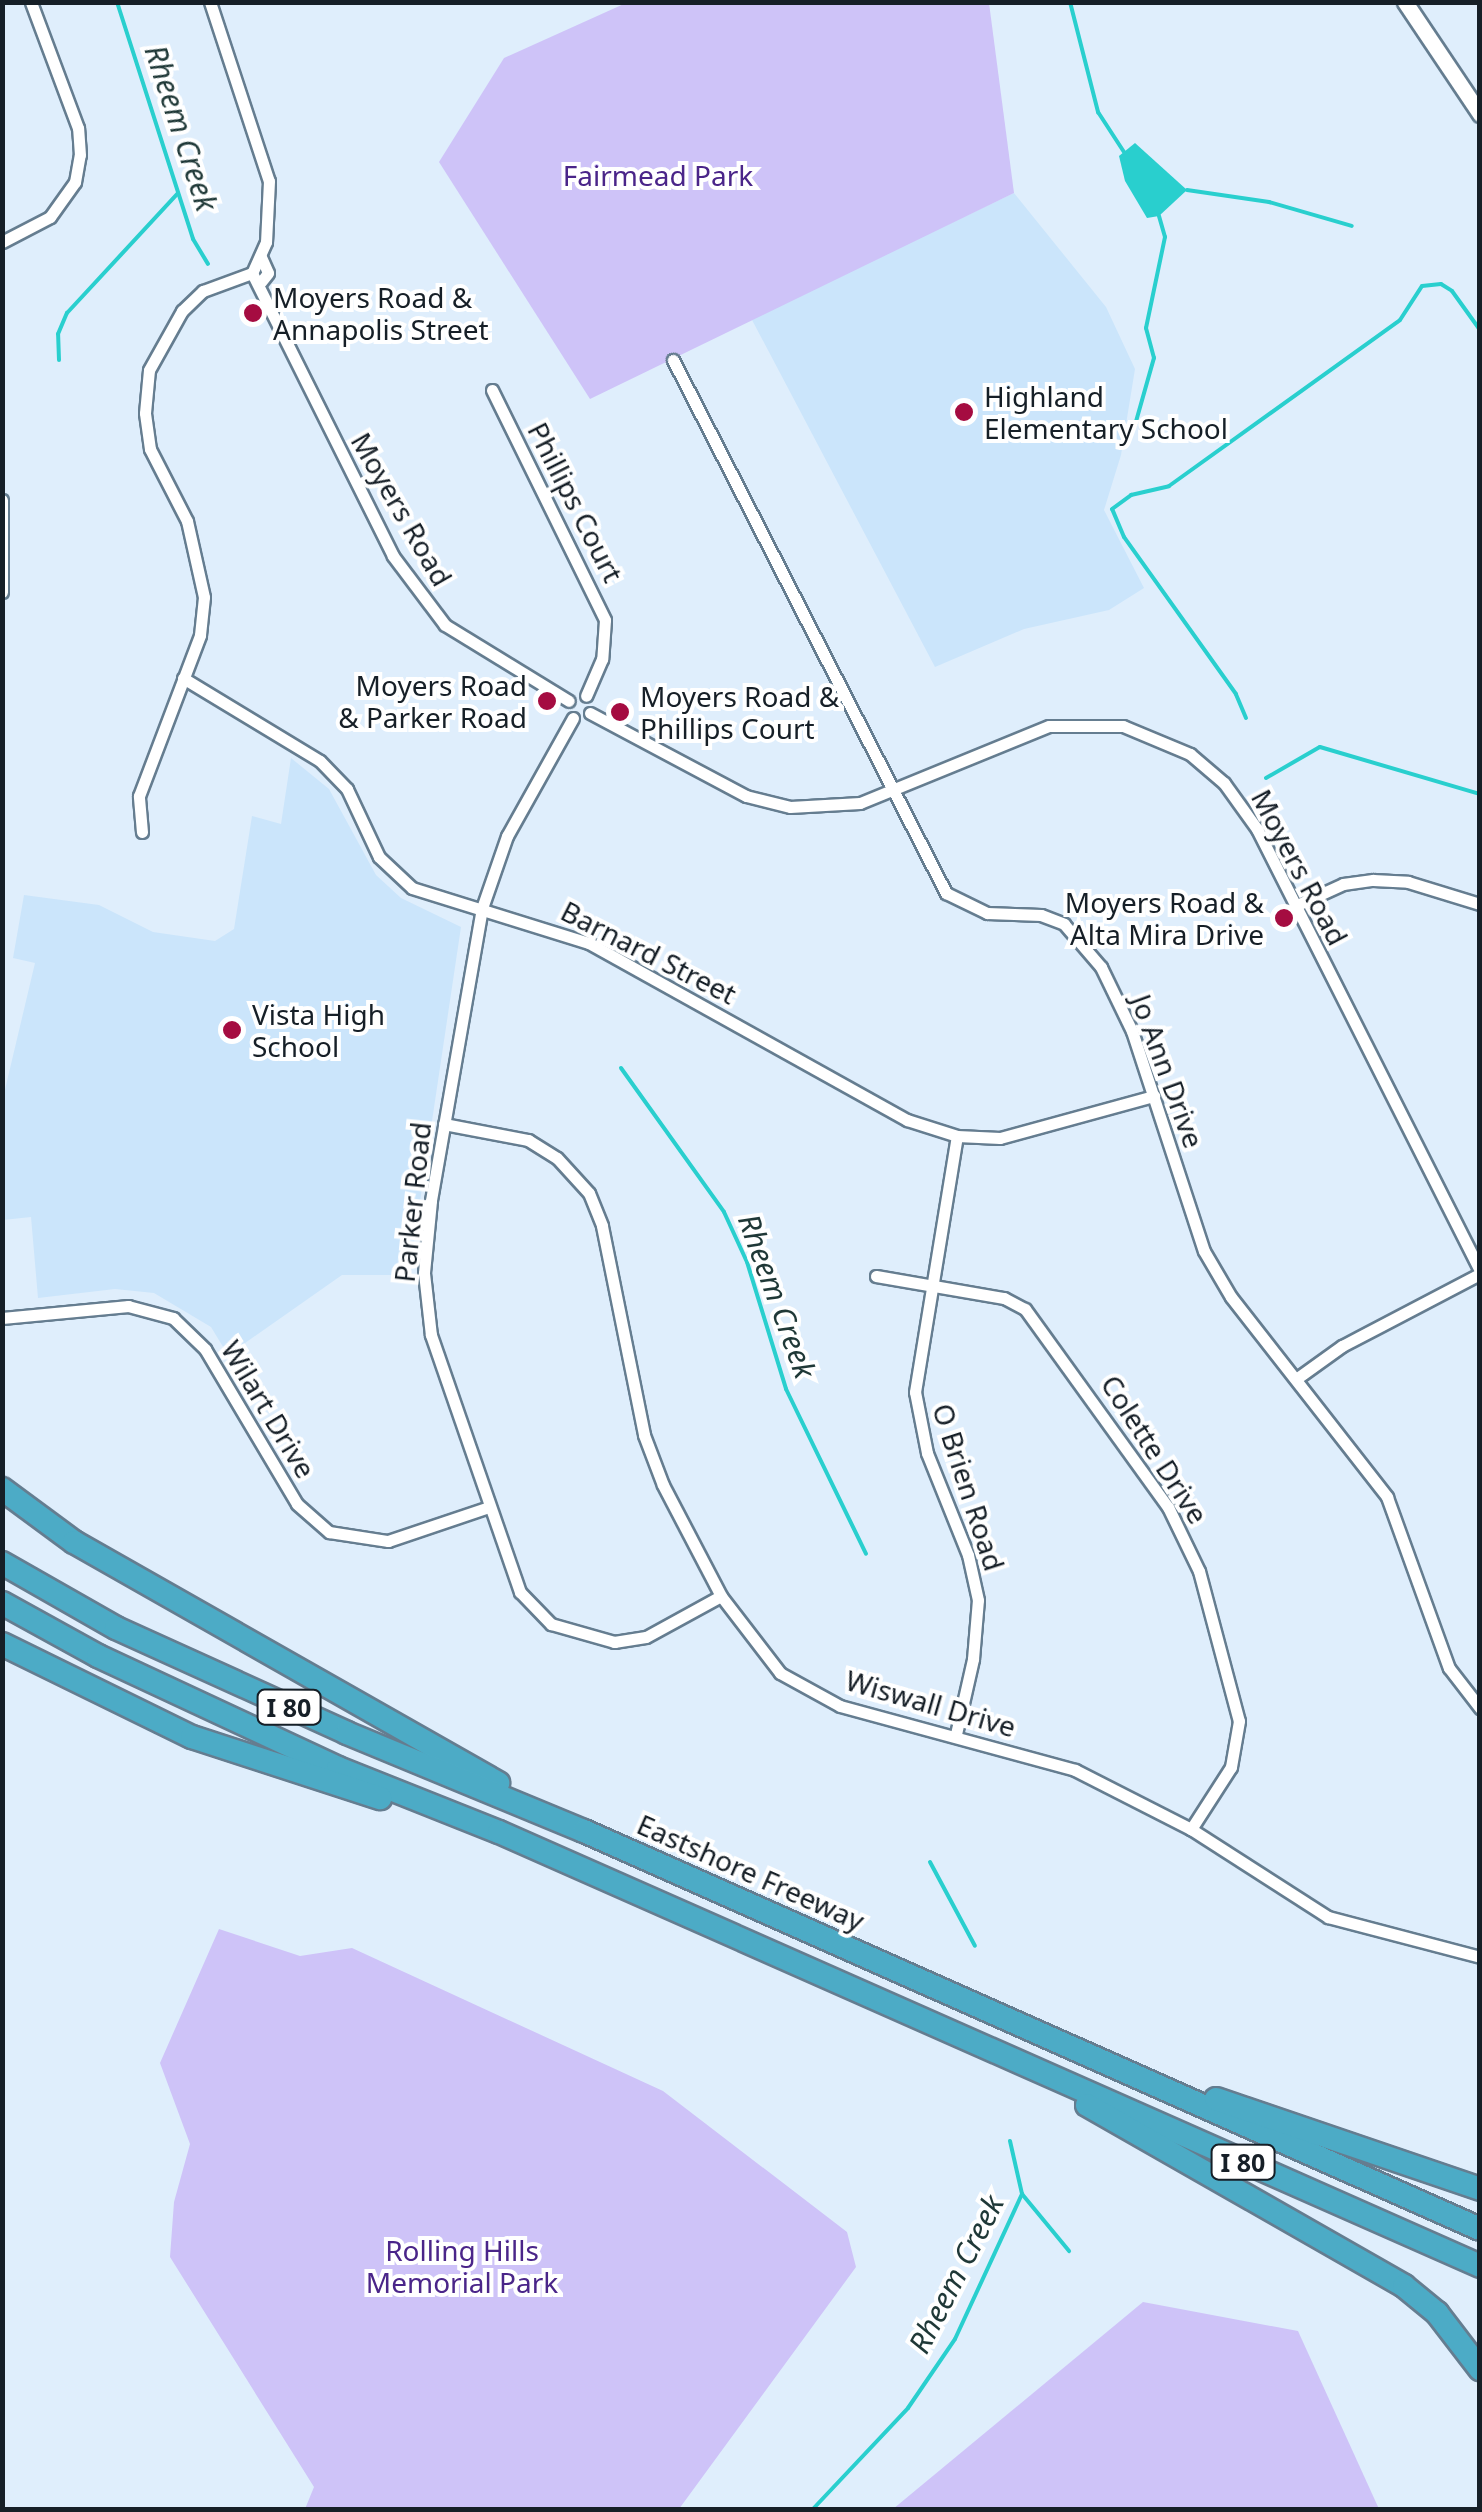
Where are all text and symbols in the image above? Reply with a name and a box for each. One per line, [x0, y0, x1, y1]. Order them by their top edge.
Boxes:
water label: Rheem Creek [137, 41, 225, 215]
park label: Fairmead Park [563, 158, 753, 192]
place label: Moyers Road & Annapolis Street [273, 280, 489, 346]
marker: Moyers Road & Annapolis Street [242, 302, 264, 324]
place label: Highland Elementary School [984, 379, 1228, 445]
marker: Highland Elementary School [953, 401, 975, 423]
street label: Phillips Court [521, 417, 631, 587]
street label: Moyers Road [345, 426, 459, 592]
place label: Moyers Road & Parker Road [338, 668, 527, 734]
place label: Moyers Road & Phillips Court [640, 679, 839, 745]
marker: Moyers Road & Parker Road [536, 690, 558, 712]
marker: Moyers Road & Phillips Court [609, 701, 631, 723]
street label: Moyers Road [1245, 783, 1355, 951]
place label: Moyers Road & Alta Mira Drive [1065, 885, 1264, 951]
street label: Barnard Street [556, 893, 742, 1011]
marker: Moyers Road & Alta Mira Drive [1273, 907, 1295, 929]
street label: Jo Ann Drive [1125, 990, 1211, 1152]
place label: Vista High School [252, 997, 385, 1063]
marker: Vista High School [221, 1019, 243, 1041]
street label: Parker Road [387, 1120, 437, 1284]
water label: Rheem Creek [731, 1209, 823, 1383]
street label: Wilart Drive [215, 1334, 323, 1484]
street label: Colette Drive [1095, 1368, 1215, 1530]
street label: O Brien Road [926, 1399, 1012, 1575]
street label: Wiswall Drive [842, 1663, 1020, 1743]
road number: I 80 [256, 1687, 322, 1727]
street label: Eastshore Freeway [632, 1807, 870, 1937]
road number: I 80 [1210, 2142, 1276, 2182]
water label: Rheem Creek [901, 2189, 1011, 2359]
park label: Rolling Hills Memorial Park [366, 2233, 558, 2299]

